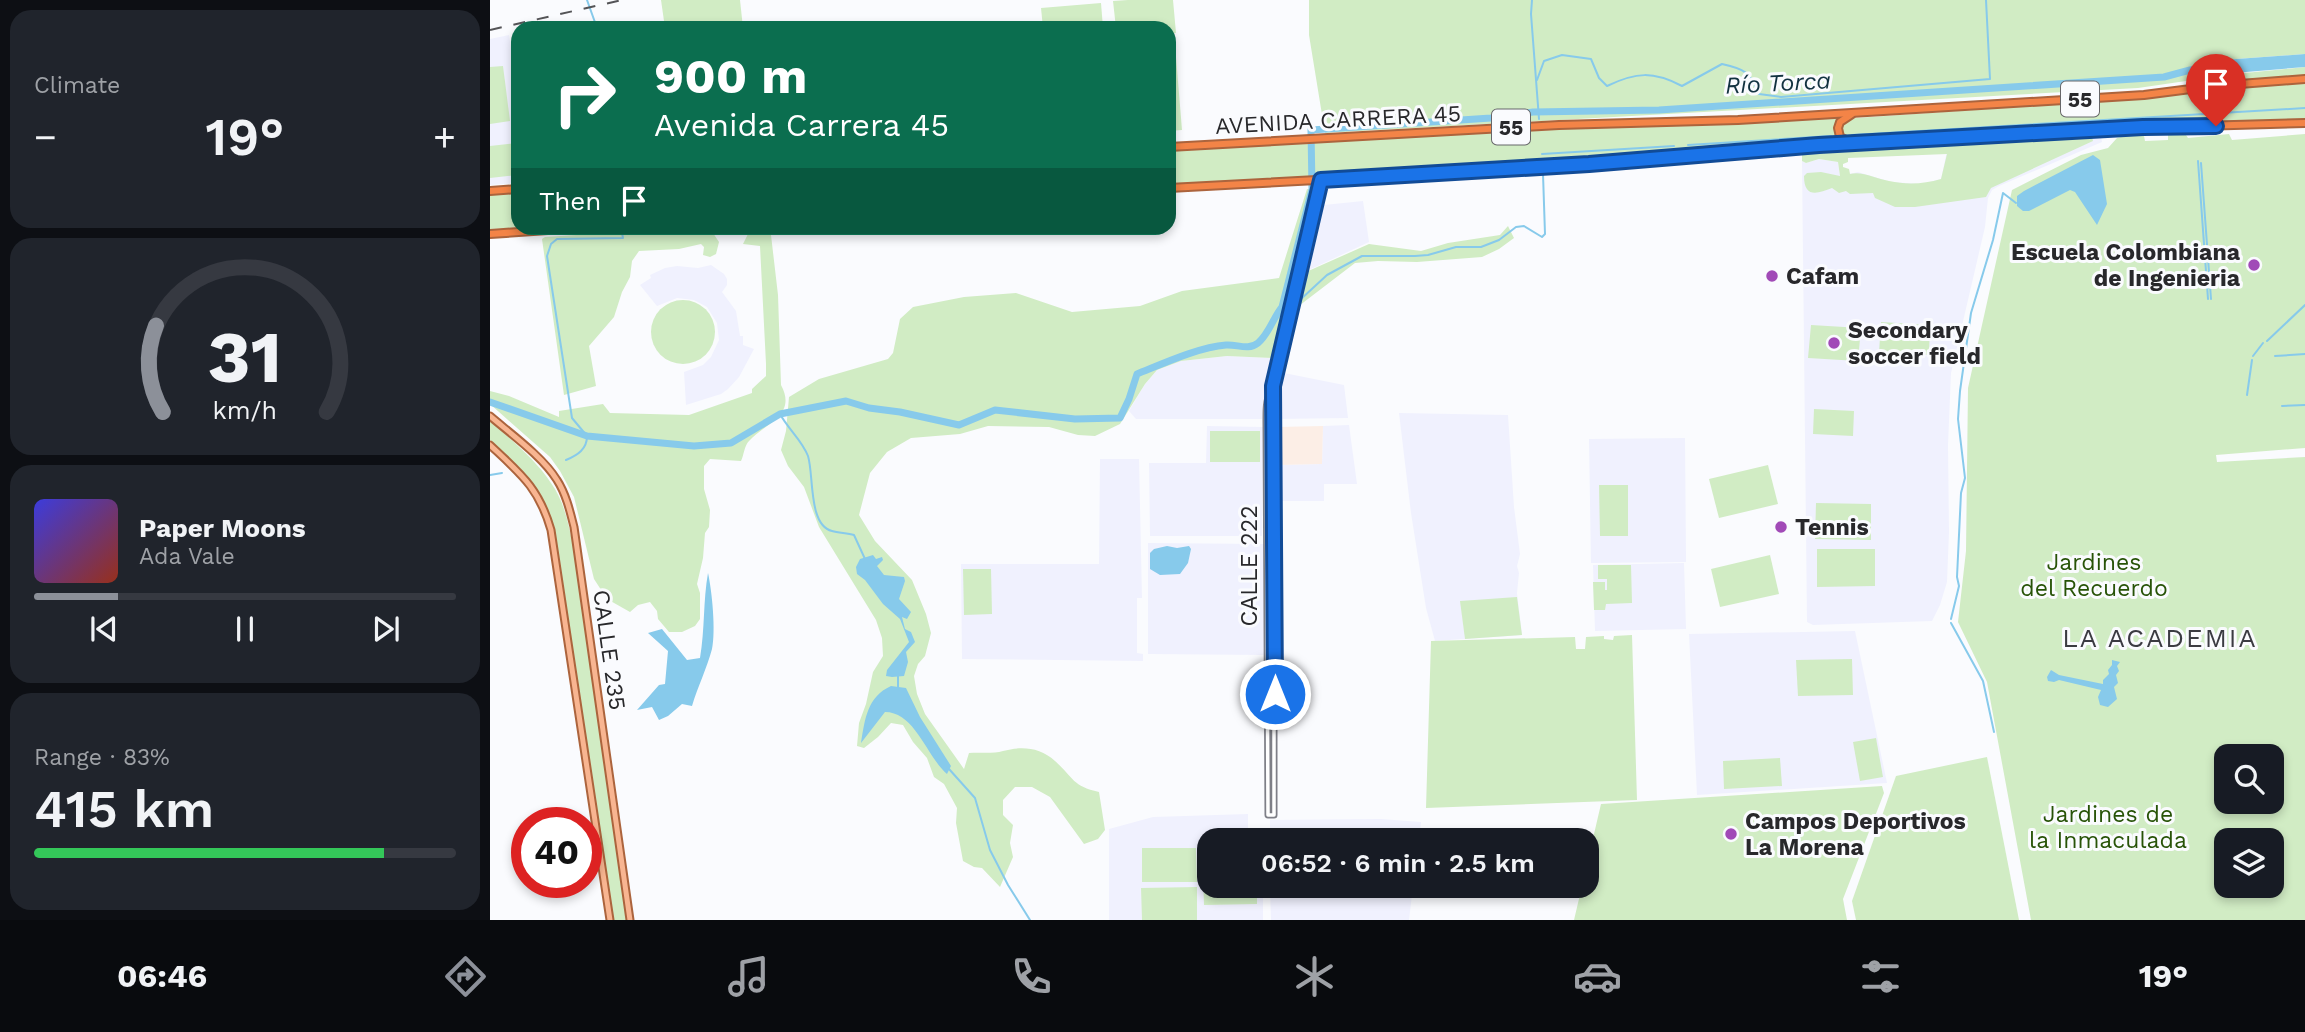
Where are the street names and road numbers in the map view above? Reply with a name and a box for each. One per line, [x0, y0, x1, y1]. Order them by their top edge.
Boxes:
road number: 55 [2061, 82, 2099, 116]
street label: AVENIDA CARRERA 45 [1214, 100, 1462, 140]
road number: 55 [1492, 110, 1530, 144]
street label: CALLE 222 [1236, 505, 1263, 627]
street label: CALLE 235 [587, 588, 631, 712]

